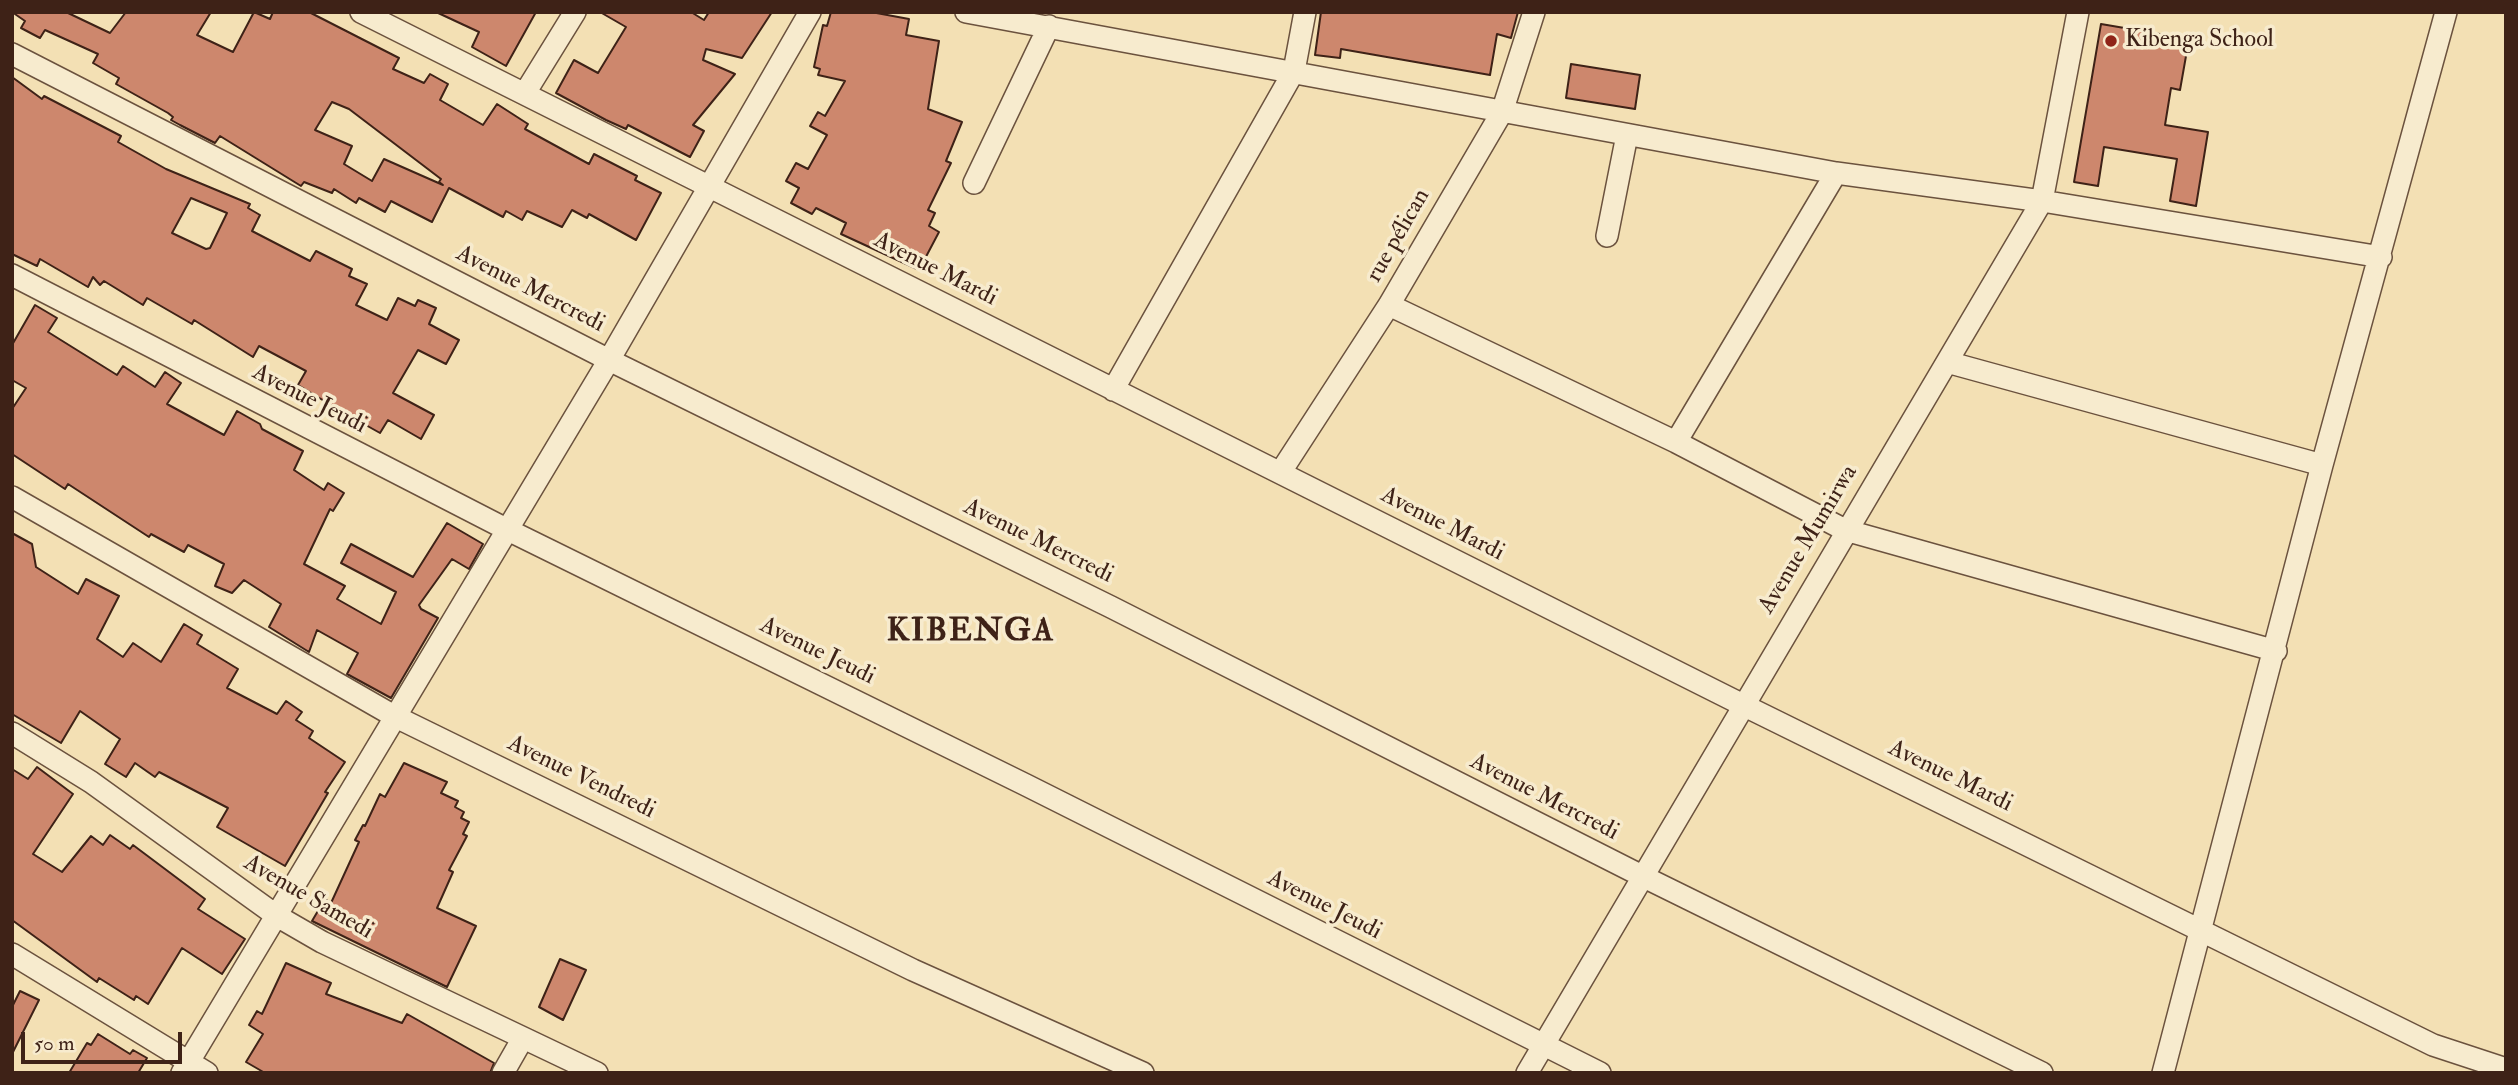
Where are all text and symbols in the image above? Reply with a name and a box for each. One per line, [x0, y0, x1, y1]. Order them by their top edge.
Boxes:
place label: Kibenga School [2125, 27, 2274, 55]
marker: Kibenga School [2103, 33, 2119, 49]
street label: rue pélican [1361, 184, 1437, 288]
street label: Avenue Mardi [869, 227, 1001, 313]
street label: Avenue Mercredi [451, 240, 609, 340]
street label: Avenue Jeudi [247, 359, 371, 441]
street label: Avenue Mumirwa [1753, 460, 1865, 620]
street label: Avenue Mardi [1376, 482, 1508, 568]
street label: Avenue Mercredi [958, 493, 1118, 591]
street label: Avenue Jeudi [755, 612, 879, 692]
district label: KIBENGA [888, 614, 1054, 652]
street label: Avenue Vendredi [502, 730, 660, 826]
street label: Avenue Mardi [1883, 735, 2017, 819]
street label: Avenue Mercredi [1465, 748, 1623, 848]
street label: Avenue Samedi [238, 849, 378, 947]
street label: Avenue Jeudi [1262, 865, 1386, 947]
scale bar [24, 1018, 186, 1062]
text: 50 m [34, 1030, 75, 1057]

